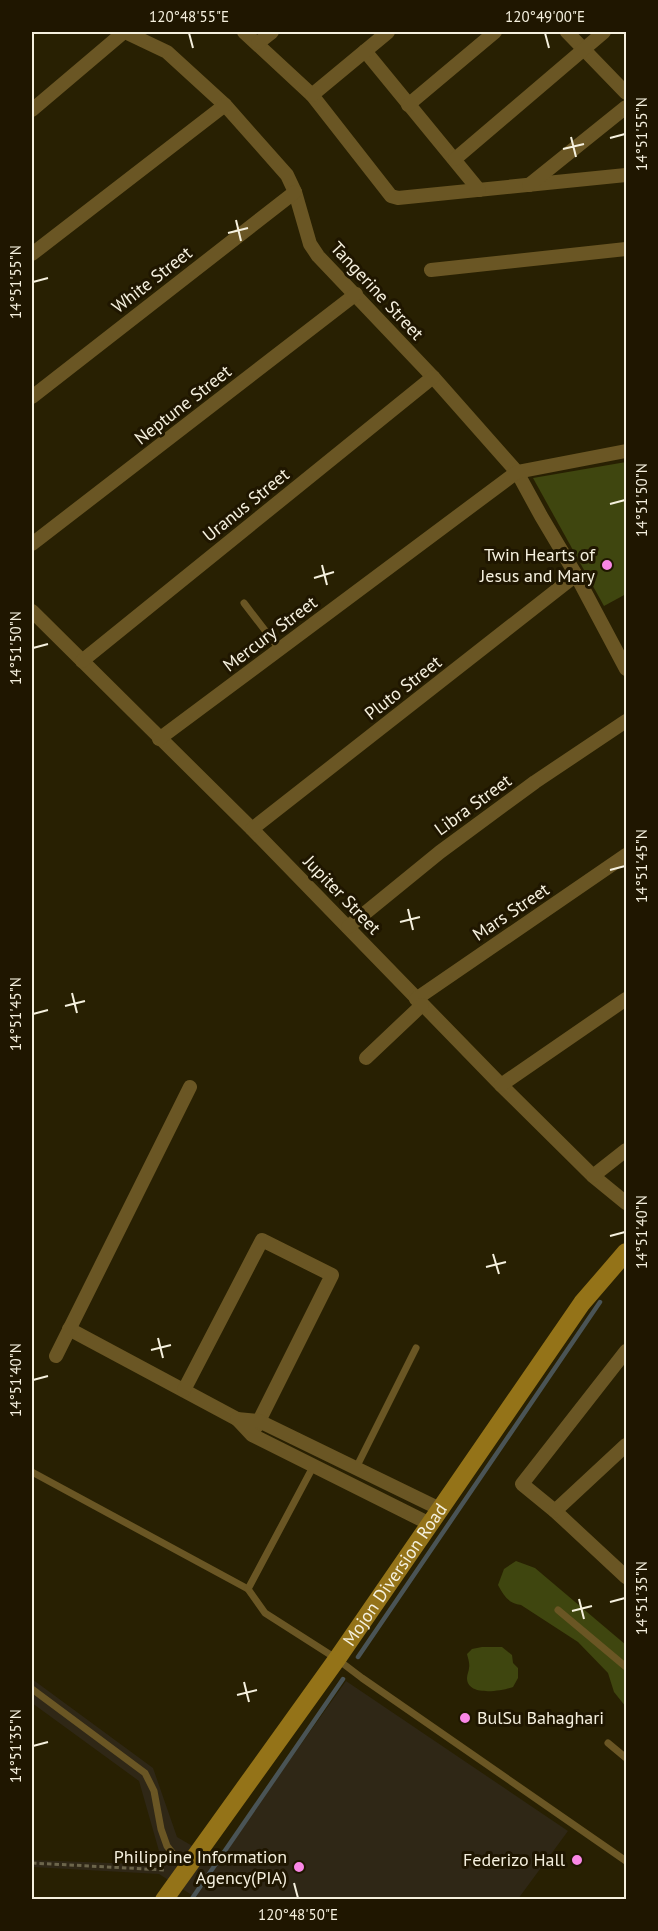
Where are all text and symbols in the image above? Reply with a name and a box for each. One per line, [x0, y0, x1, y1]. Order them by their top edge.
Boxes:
text: 120°48'55"E [149, 7, 229, 26]
text: 120°49'00"E [505, 7, 585, 26]
text: 14°51'55"N [632, 97, 651, 171]
street label: Tangerine Street [326, 237, 429, 345]
street label: White Street [107, 241, 196, 318]
text: 14°51'55"N [6, 245, 25, 319]
street label: Neptune Street [130, 360, 236, 450]
street label: Uranus Street [198, 463, 294, 546]
text: 14°51'50"N [632, 463, 651, 537]
place label: Twin Hearts of Jesus and Mary [479, 543, 596, 587]
marker: Twin Hearts of Jesus and Mary [600, 558, 614, 572]
street label: Mercury Street [218, 591, 321, 676]
text: 14°51'50"N [6, 611, 25, 685]
street label: Pluto Street [360, 650, 446, 725]
street label: Libra Street [430, 769, 516, 840]
text: 14°51'45"N [632, 829, 651, 903]
street label: Jupiter Street [298, 849, 386, 939]
street label: Mars Street [468, 878, 553, 946]
text: 14°51'45"N [6, 977, 25, 1051]
text: 14°51'40"N [632, 1195, 651, 1269]
text: 14°51'40"N [6, 1343, 25, 1417]
street label: Mojon Diversion Road [337, 1499, 452, 1650]
text: 14°51'35"N [632, 1561, 651, 1635]
place label: BulSu Bahaghari [477, 1706, 604, 1729]
text: 14°51'35"N [6, 1709, 25, 1783]
marker: BulSu Bahaghari [458, 1711, 472, 1725]
place label: Philippine Information Agency(PIA) [114, 1845, 287, 1889]
place label: Federizo Hall [463, 1848, 566, 1871]
marker: Federizo Hall [570, 1853, 584, 1867]
marker: Philippine Information Agency(PIA) [292, 1860, 306, 1874]
text: 120°48'50"E [258, 1905, 338, 1924]

